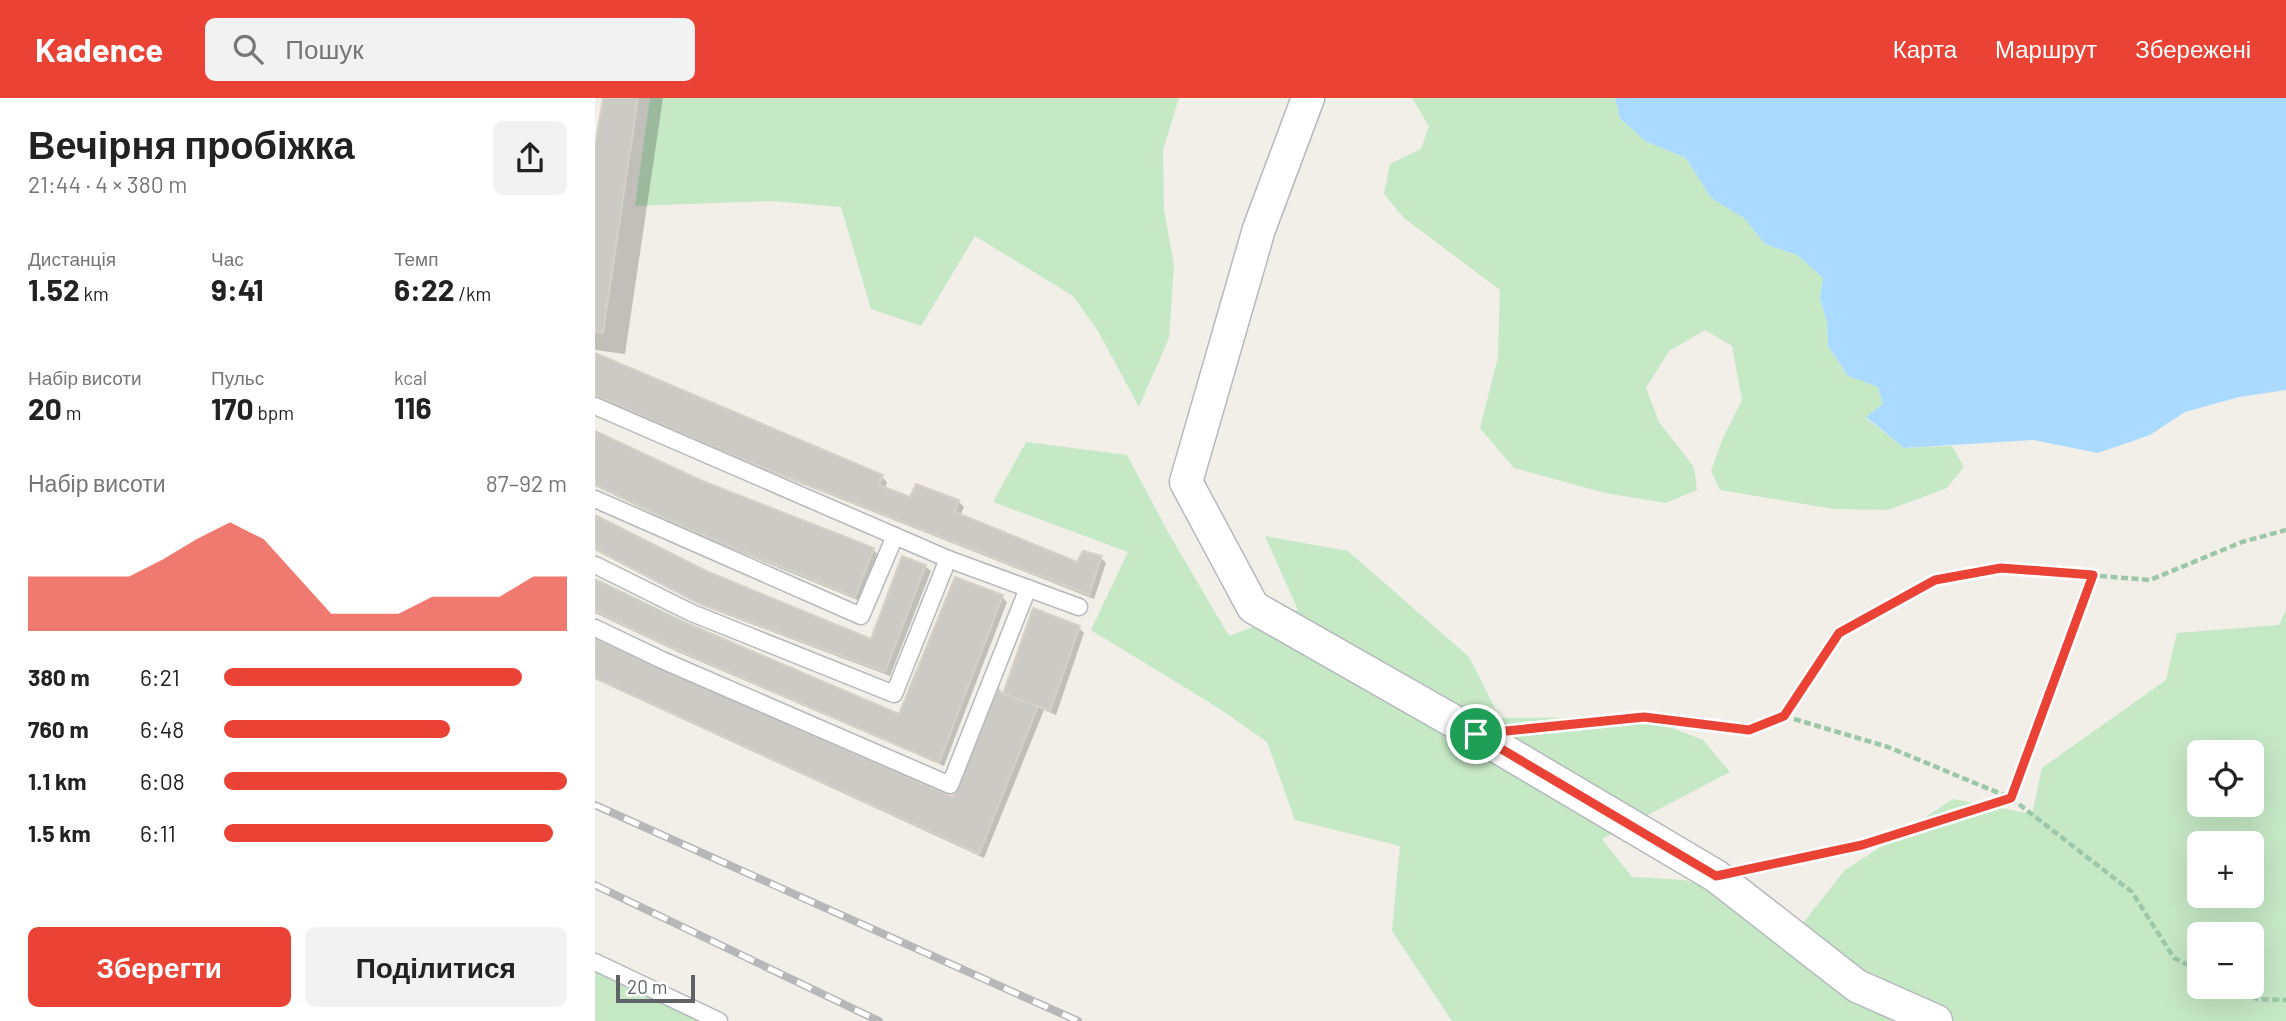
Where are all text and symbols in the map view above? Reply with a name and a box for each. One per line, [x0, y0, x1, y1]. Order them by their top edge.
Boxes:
search box [205, 18, 695, 81]
text: Kadence [35, 29, 163, 69]
icon: search [229, 30, 267, 68]
text: Пошук [285, 33, 364, 64]
text: Карта [1893, 34, 1957, 63]
text: Маршрут [1995, 34, 2097, 63]
text: Збережені [2135, 34, 2251, 63]
text: Вечірня пробіжка [28, 121, 355, 167]
button: share [493, 121, 567, 195]
text: 21:44 · 4 × 380 m [28, 170, 187, 198]
text: Дистанція [28, 247, 116, 270]
text: Час [211, 247, 244, 270]
text: Темп [394, 247, 438, 270]
text: 1.52 [28, 271, 80, 307]
text: 9:41 [211, 271, 264, 307]
text: 6:22 [394, 271, 455, 307]
text: km [80, 282, 109, 305]
text: /km [455, 282, 491, 305]
text: Набір висоти [28, 366, 142, 389]
text: Пульс [211, 366, 264, 389]
text: kcal [394, 366, 427, 389]
text: 116 [394, 389, 432, 425]
text: 20 [28, 390, 62, 426]
text: 170 [211, 390, 254, 426]
text: m [62, 401, 81, 424]
text: bpm [254, 401, 294, 424]
text: Набір висоти [28, 469, 166, 497]
text: 87–92 m [486, 469, 567, 497]
text: 380 m [28, 663, 90, 691]
text: 6:21 [140, 663, 180, 691]
pin [1446, 704, 1506, 764]
text: 760 m [28, 715, 89, 743]
text: 6:48 [140, 715, 184, 743]
icon: arrive [1457, 715, 1495, 753]
map controls [2187, 740, 2264, 999]
button: locate [2187, 740, 2264, 817]
text: 1.1 km [28, 767, 87, 795]
text: 6:08 [140, 767, 185, 795]
text: 1.5 km [28, 819, 91, 847]
text: 6:11 [140, 819, 176, 847]
button: + [2187, 831, 2264, 908]
button: − [2187, 922, 2264, 999]
button: Зберегти [28, 927, 291, 1007]
button: Поділитися [305, 927, 567, 1007]
scale bar [616, 972, 695, 1004]
text: 20 m [627, 975, 667, 998]

